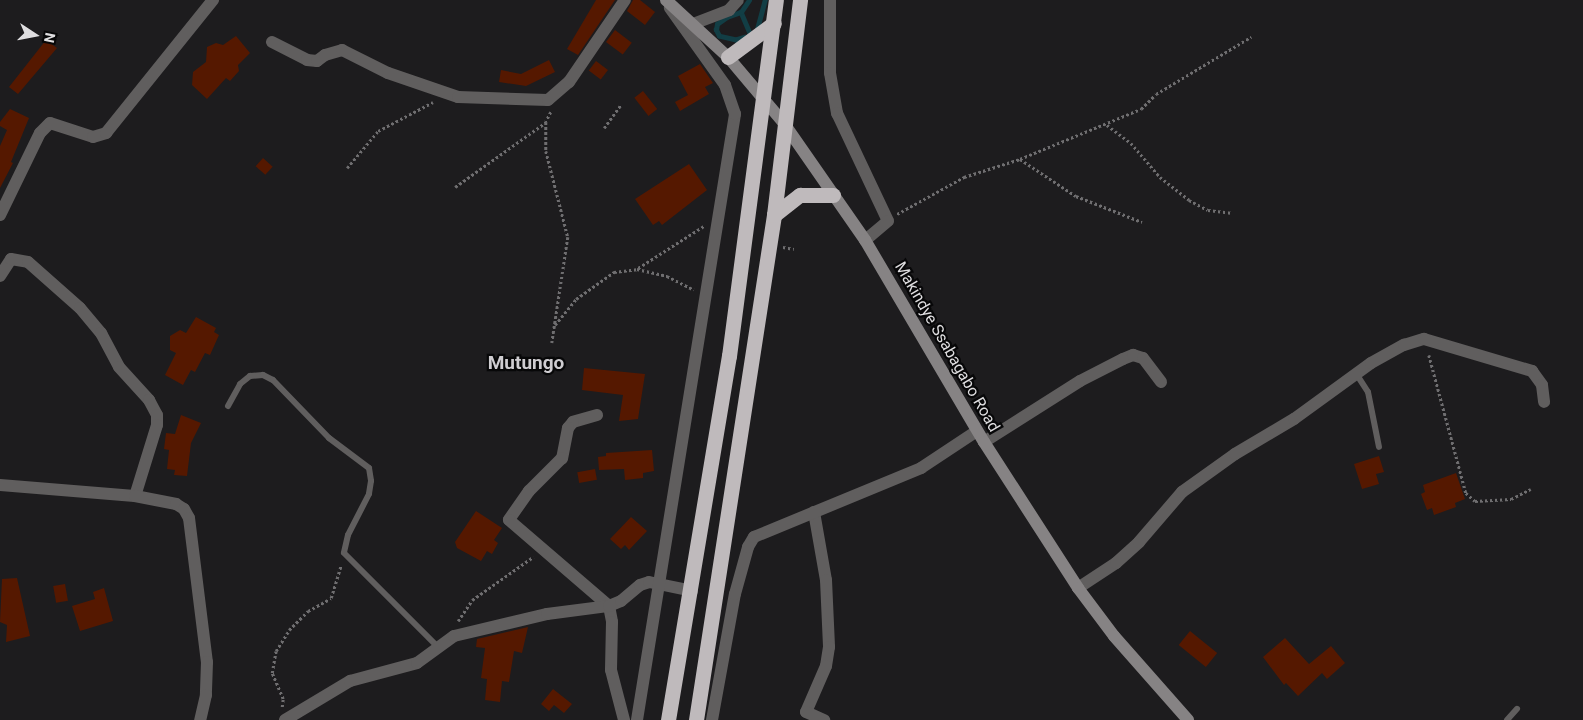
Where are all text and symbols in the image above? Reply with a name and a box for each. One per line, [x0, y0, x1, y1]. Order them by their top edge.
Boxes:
north arrow [10, 10, 60, 60]
text: N [41, 31, 59, 44]
street label: Makindye Ssabagabo Road [890, 259, 1004, 435]
district label: Mutungo [488, 352, 564, 374]

